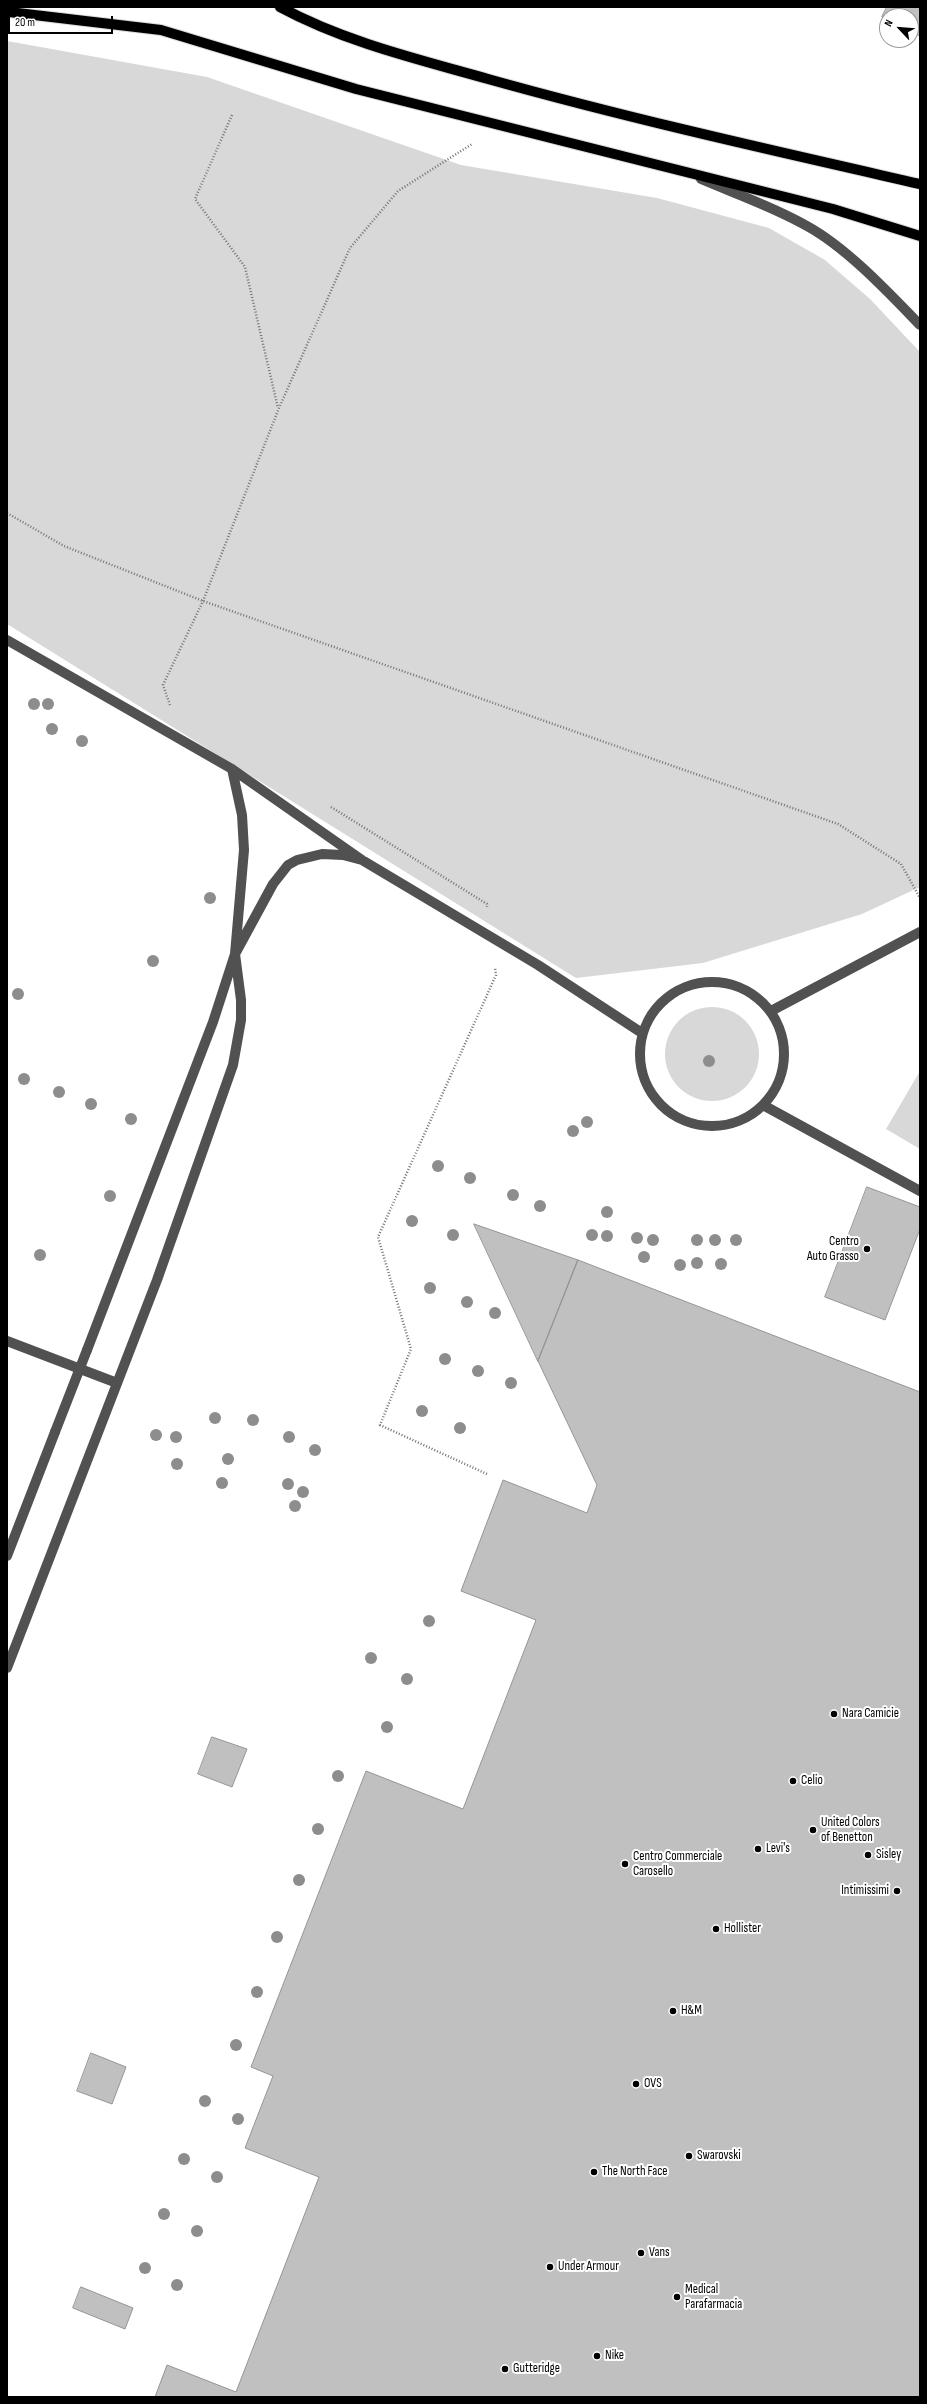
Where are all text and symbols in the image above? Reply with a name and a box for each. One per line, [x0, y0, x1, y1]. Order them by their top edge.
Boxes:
scale bar [10, 8, 115, 34]
north arrow [879, 8, 919, 48]
text: 20 m [15, 15, 35, 30]
text: N [882, 17, 896, 28]
place label: Centro Auto Grasso [807, 1234, 859, 1265]
marker: Centro Auto Grasso [862, 1244, 872, 1254]
place label: Nara Camicie [842, 1706, 899, 1722]
marker: Nara Camicie [829, 1709, 839, 1719]
place label: Celio [801, 1773, 823, 1789]
marker: Celio [788, 1776, 798, 1786]
place label: United Colors of Benetton [821, 1815, 880, 1846]
marker: United Colors of Benetton [808, 1825, 818, 1835]
place label: Levi's [766, 1841, 790, 1857]
marker: Levi's [753, 1844, 763, 1854]
place label: Sisley [876, 1847, 901, 1863]
place label: Centro Commerciale Carosello [633, 1849, 722, 1880]
marker: Sisley [863, 1850, 873, 1860]
marker: Centro Commerciale Carosello [620, 1859, 630, 1869]
place label: Intimissimi [841, 1883, 889, 1899]
marker: Intimissimi [892, 1886, 902, 1896]
place label: Hollister [724, 1921, 761, 1937]
marker: Hollister [711, 1924, 721, 1934]
place label: H&M [681, 2003, 702, 2019]
marker: H&M [668, 2006, 678, 2016]
place label: OVS [644, 2076, 662, 2092]
marker: OVS [631, 2079, 641, 2089]
place label: Swarovski [697, 2148, 741, 2164]
marker: Swarovski [684, 2151, 694, 2161]
place label: The North Face [602, 2164, 668, 2180]
marker: The North Face [589, 2167, 599, 2177]
place label: Vans [649, 2245, 670, 2261]
marker: Vans [636, 2248, 646, 2258]
place label: Under Armour [558, 2259, 619, 2275]
marker: Under Armour [545, 2262, 555, 2272]
place label: Medical Parafarmacia [685, 2282, 742, 2313]
marker: Medical Parafarmacia [672, 2292, 682, 2302]
place label: Nike [605, 2348, 624, 2364]
marker: Nike [592, 2351, 602, 2361]
place label: Gutteridge [513, 2361, 560, 2377]
marker: Gutteridge [500, 2364, 510, 2374]

